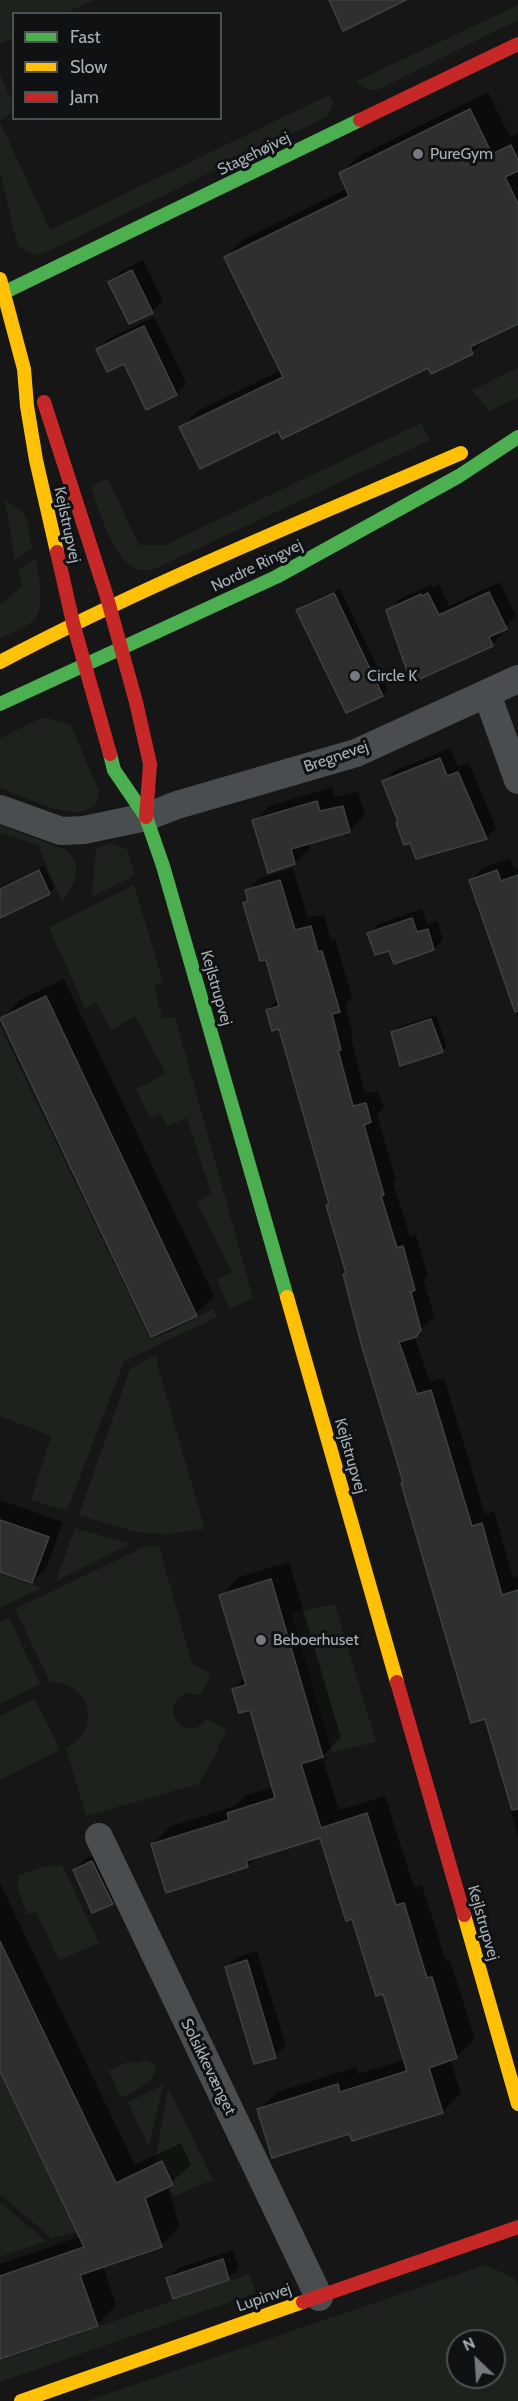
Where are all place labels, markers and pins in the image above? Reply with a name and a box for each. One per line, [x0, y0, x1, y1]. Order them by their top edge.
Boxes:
place label: PureGym [430, 144, 493, 164]
marker: PureGym [411, 147, 425, 161]
place label: Circle K [367, 666, 417, 686]
marker: Circle K [348, 669, 362, 683]
place label: Beboerhuset [273, 1630, 359, 1650]
marker: Beboerhuset [254, 1633, 268, 1647]

